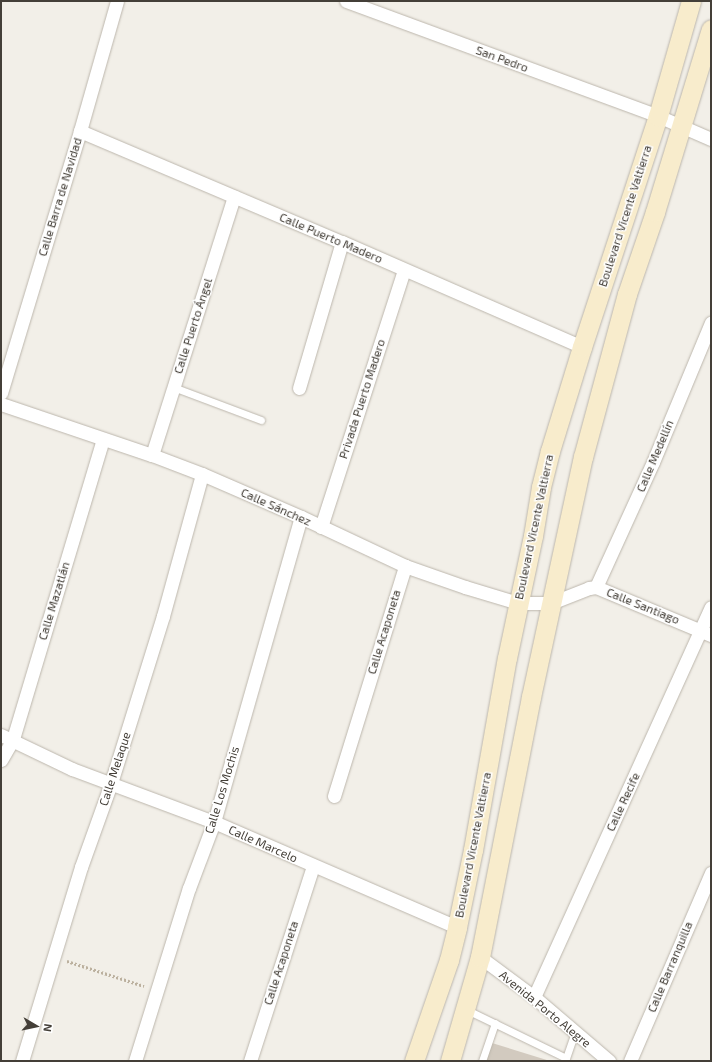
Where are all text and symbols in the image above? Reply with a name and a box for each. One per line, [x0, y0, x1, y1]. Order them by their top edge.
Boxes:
street label: San Pedro [474, 43, 530, 75]
street label: Calle Barra de Navidad [35, 136, 85, 258]
street label: Boulevard Vicente Valtierra [595, 143, 655, 289]
street label: Calle Puerto Madero [277, 210, 385, 266]
street label: Calle Puerto Ángel [171, 276, 215, 376]
street label: Privada Puerto Madero [336, 337, 388, 461]
street label: Calle Medellín [633, 418, 677, 494]
street label: Boulevard Vicente Valtierra [512, 453, 556, 601]
street label: Calle Sánchez [239, 485, 313, 529]
street label: Calle Mazatlán [35, 560, 73, 642]
street label: Calle Santiago [604, 585, 682, 627]
street label: Calle Acaponeta [364, 588, 404, 676]
street label: Calle Melaque [96, 730, 134, 808]
street label: Calle Los Mochis [202, 745, 242, 835]
street label: Calle Recife [603, 770, 643, 834]
street label: Boulevard Vicente Valtierra [452, 771, 494, 919]
street label: Calle Marcelo [226, 822, 300, 866]
street label: Calle Acaponeta [261, 919, 301, 1007]
street label: Calle Barranquilla [644, 919, 696, 1015]
street label: Avenida Porto Alegre [496, 968, 594, 1050]
north arrow [16, 1006, 56, 1046]
text: N [41, 1023, 55, 1033]

